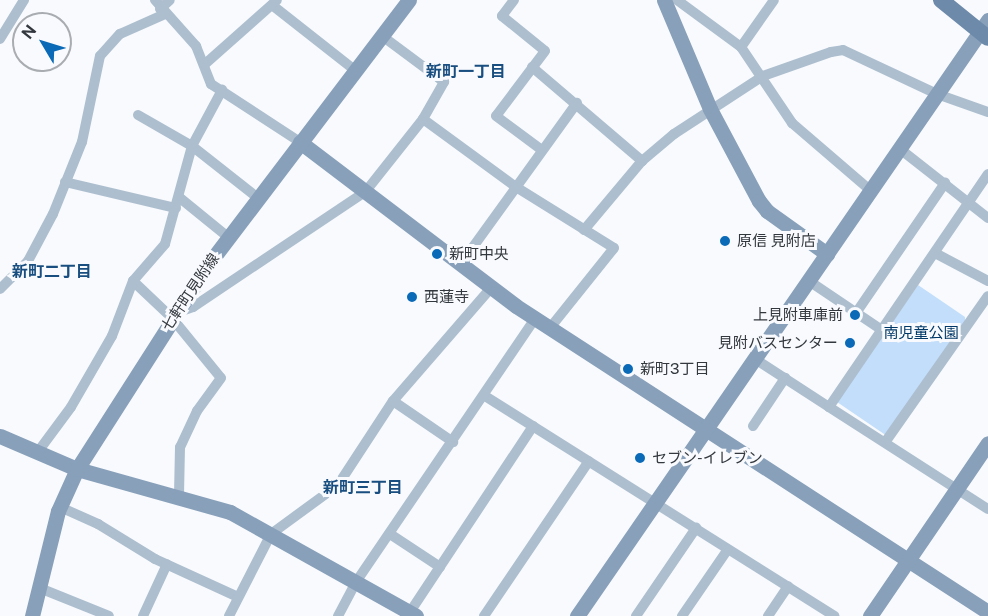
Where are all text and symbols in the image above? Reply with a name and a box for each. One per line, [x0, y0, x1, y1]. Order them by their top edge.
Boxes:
north arrow [12, 12, 72, 72]
text: N [18, 21, 40, 43]
district label: 新町一丁目 [426, 62, 506, 82]
place label: 原信 見附店 [737, 232, 816, 250]
marker: 原信 見附店 [718, 234, 732, 248]
place label: 新町中央 [449, 245, 509, 263]
marker: 新町中央 [430, 247, 444, 261]
street label: 七軒町見附線 [157, 250, 223, 334]
district label: 新町二丁目 [12, 262, 92, 282]
place label: 西蓮寺 [424, 288, 469, 306]
marker: 西蓮寺 [405, 290, 419, 304]
place label: 上見附車庫前 [753, 306, 843, 324]
marker: 上見附車庫前 [848, 308, 862, 322]
park label: 南児童公園 [884, 324, 958, 342]
place label: 見附バスセンター [718, 334, 838, 352]
marker: 見附バスセンター [843, 336, 857, 350]
place label: 新町3丁目 [640, 360, 709, 378]
marker: 新町3丁目 [621, 362, 635, 376]
place label: セブン-イレブン [652, 449, 763, 467]
marker: セブン-イレブン [633, 451, 647, 465]
district label: 新町三丁目 [323, 478, 403, 498]

